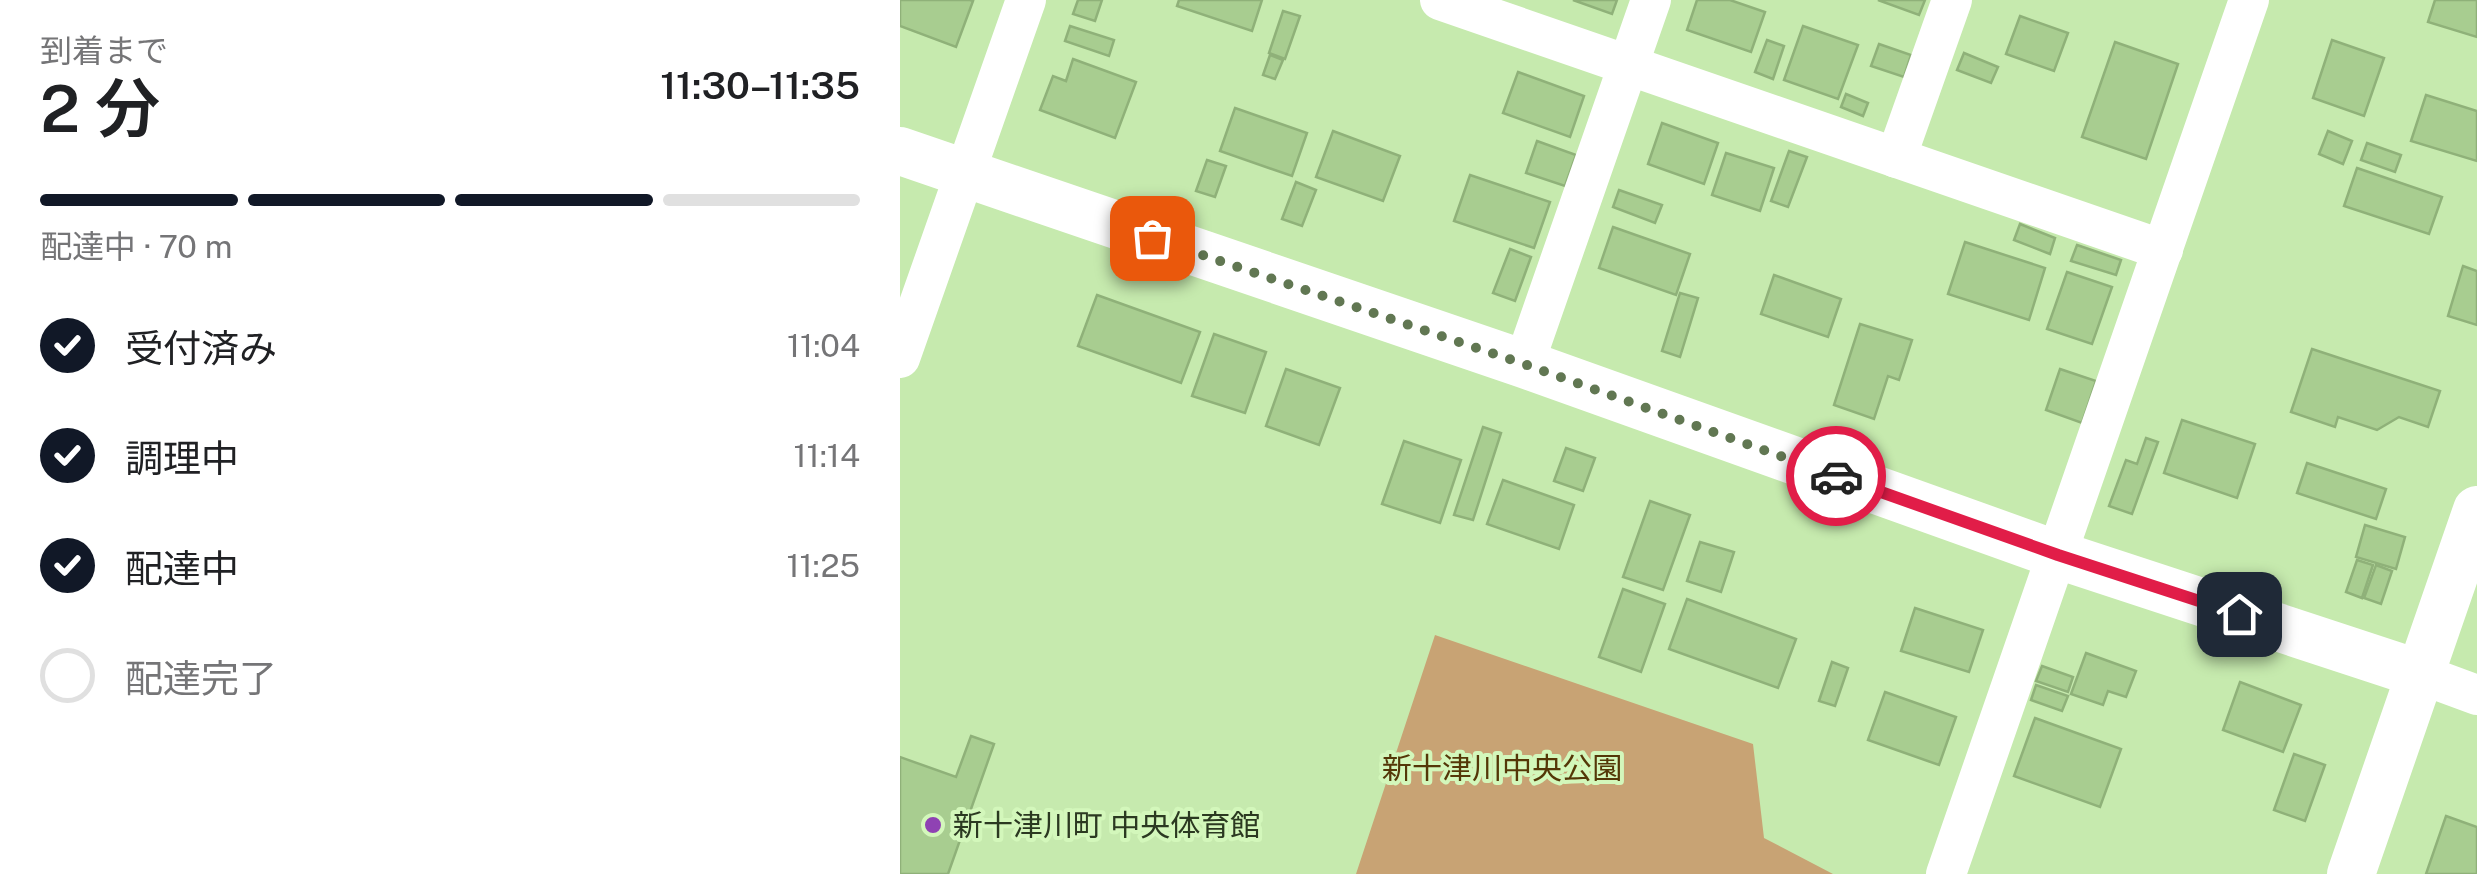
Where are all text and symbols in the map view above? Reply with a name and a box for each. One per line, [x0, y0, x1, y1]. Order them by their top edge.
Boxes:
text: 到着まで [40, 32, 168, 69]
text: 11:30–11:35 [660, 63, 860, 108]
text: 2 分 [40, 70, 160, 147]
pin [1110, 196, 1195, 281]
icon: bag [1125, 211, 1180, 266]
text: 配達中 · 70 m [40, 228, 232, 265]
icon: check [40, 318, 95, 373]
text: 受付済み [125, 326, 277, 371]
text: 11:04 [787, 327, 860, 364]
courier [1786, 426, 1886, 526]
icon: check [40, 428, 95, 483]
text: 調理中 [125, 436, 239, 481]
text: 11:14 [794, 437, 860, 474]
icon: car [1809, 449, 1864, 504]
icon: check [40, 538, 95, 593]
text: 配達中 [125, 546, 239, 591]
text: 11:25 [787, 547, 860, 584]
pin [2197, 572, 2282, 657]
icon: home [2212, 587, 2267, 642]
text: 配達完了 [125, 656, 277, 701]
park label: 新十津川中央公園 [1382, 750, 1622, 786]
place label: 新十津川町 中央体育館 [953, 807, 1260, 843]
marker: 新十津川町 中央体育館 [922, 814, 944, 836]

